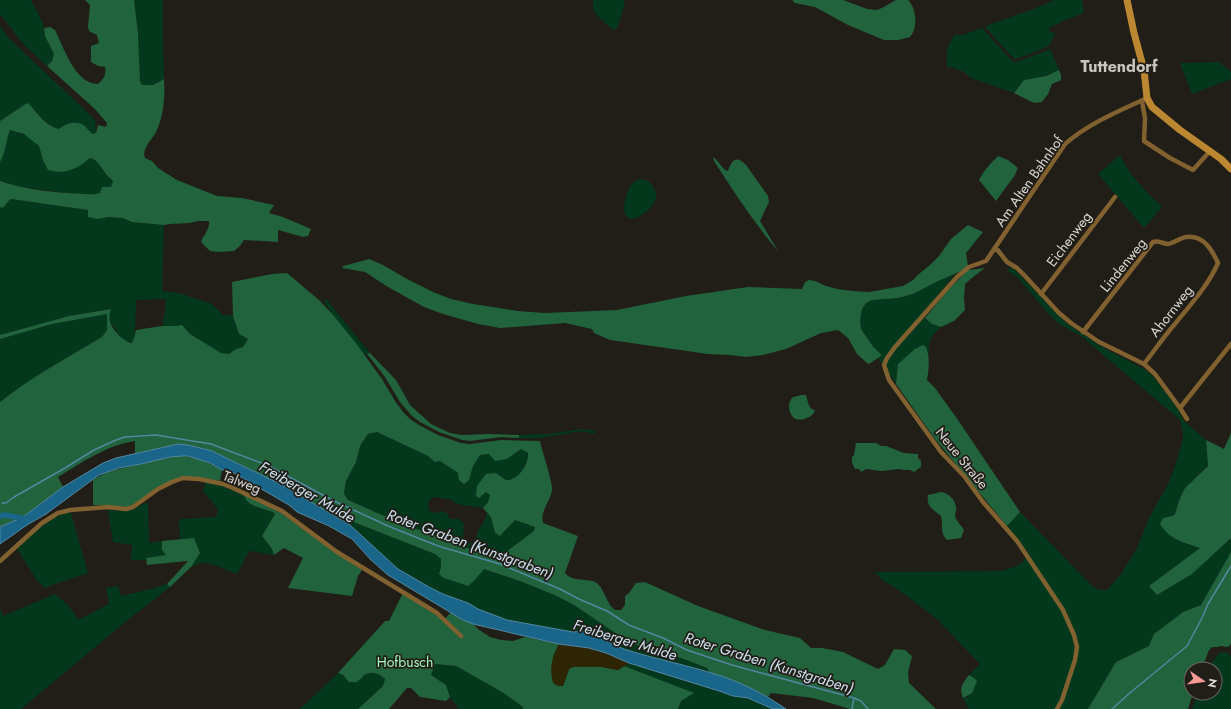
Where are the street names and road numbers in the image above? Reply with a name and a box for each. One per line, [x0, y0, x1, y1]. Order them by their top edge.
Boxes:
street label: Am Alten Bahnhof [990, 131, 1069, 231]
street label: Eichenweg [1042, 207, 1096, 271]
street label: Lindenweg [1095, 234, 1151, 296]
street label: Ahornweg [1144, 281, 1198, 341]
street label: Neue Straße [931, 423, 993, 493]
street label: Talweg [220, 465, 264, 499]

